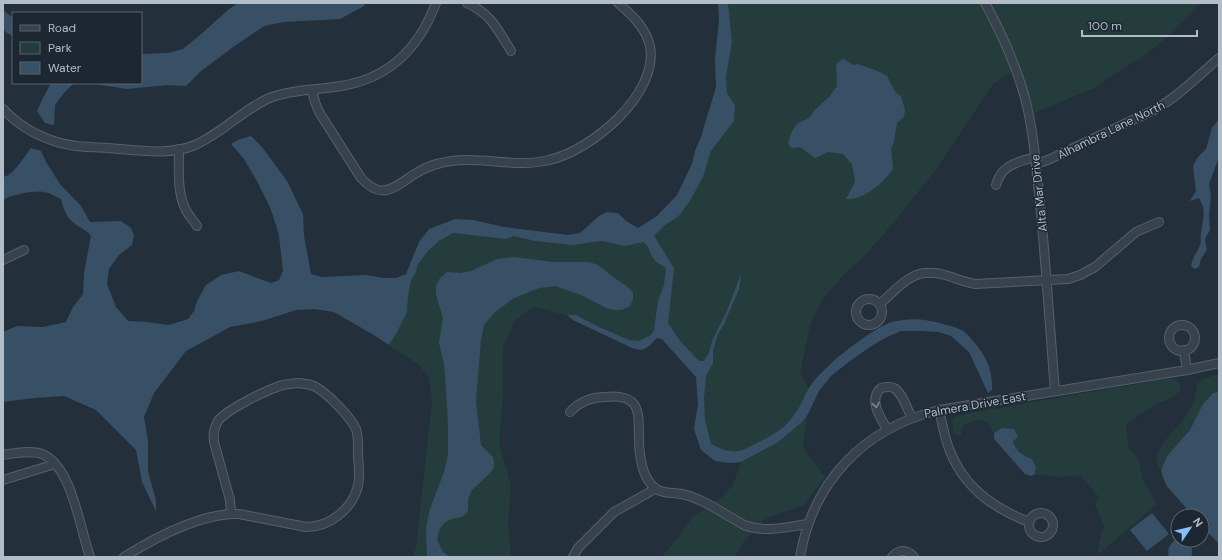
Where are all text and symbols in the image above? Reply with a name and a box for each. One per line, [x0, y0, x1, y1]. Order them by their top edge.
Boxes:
legend [12, 12, 142, 84]
scale bar [1082, 12, 1197, 38]
text: 100 m [1088, 18, 1122, 34]
text: Road [48, 20, 76, 36]
text: Park [48, 40, 72, 56]
text: Water [48, 60, 82, 76]
street label: Alhambra Lane North [1055, 97, 1167, 163]
street label: Alta Mar Drive [1027, 153, 1051, 232]
street label: Palmera Drive East [923, 388, 1027, 422]
one-way arrow [872, 401, 880, 408]
north arrow [1170, 508, 1210, 548]
text: N [1190, 515, 1206, 530]

